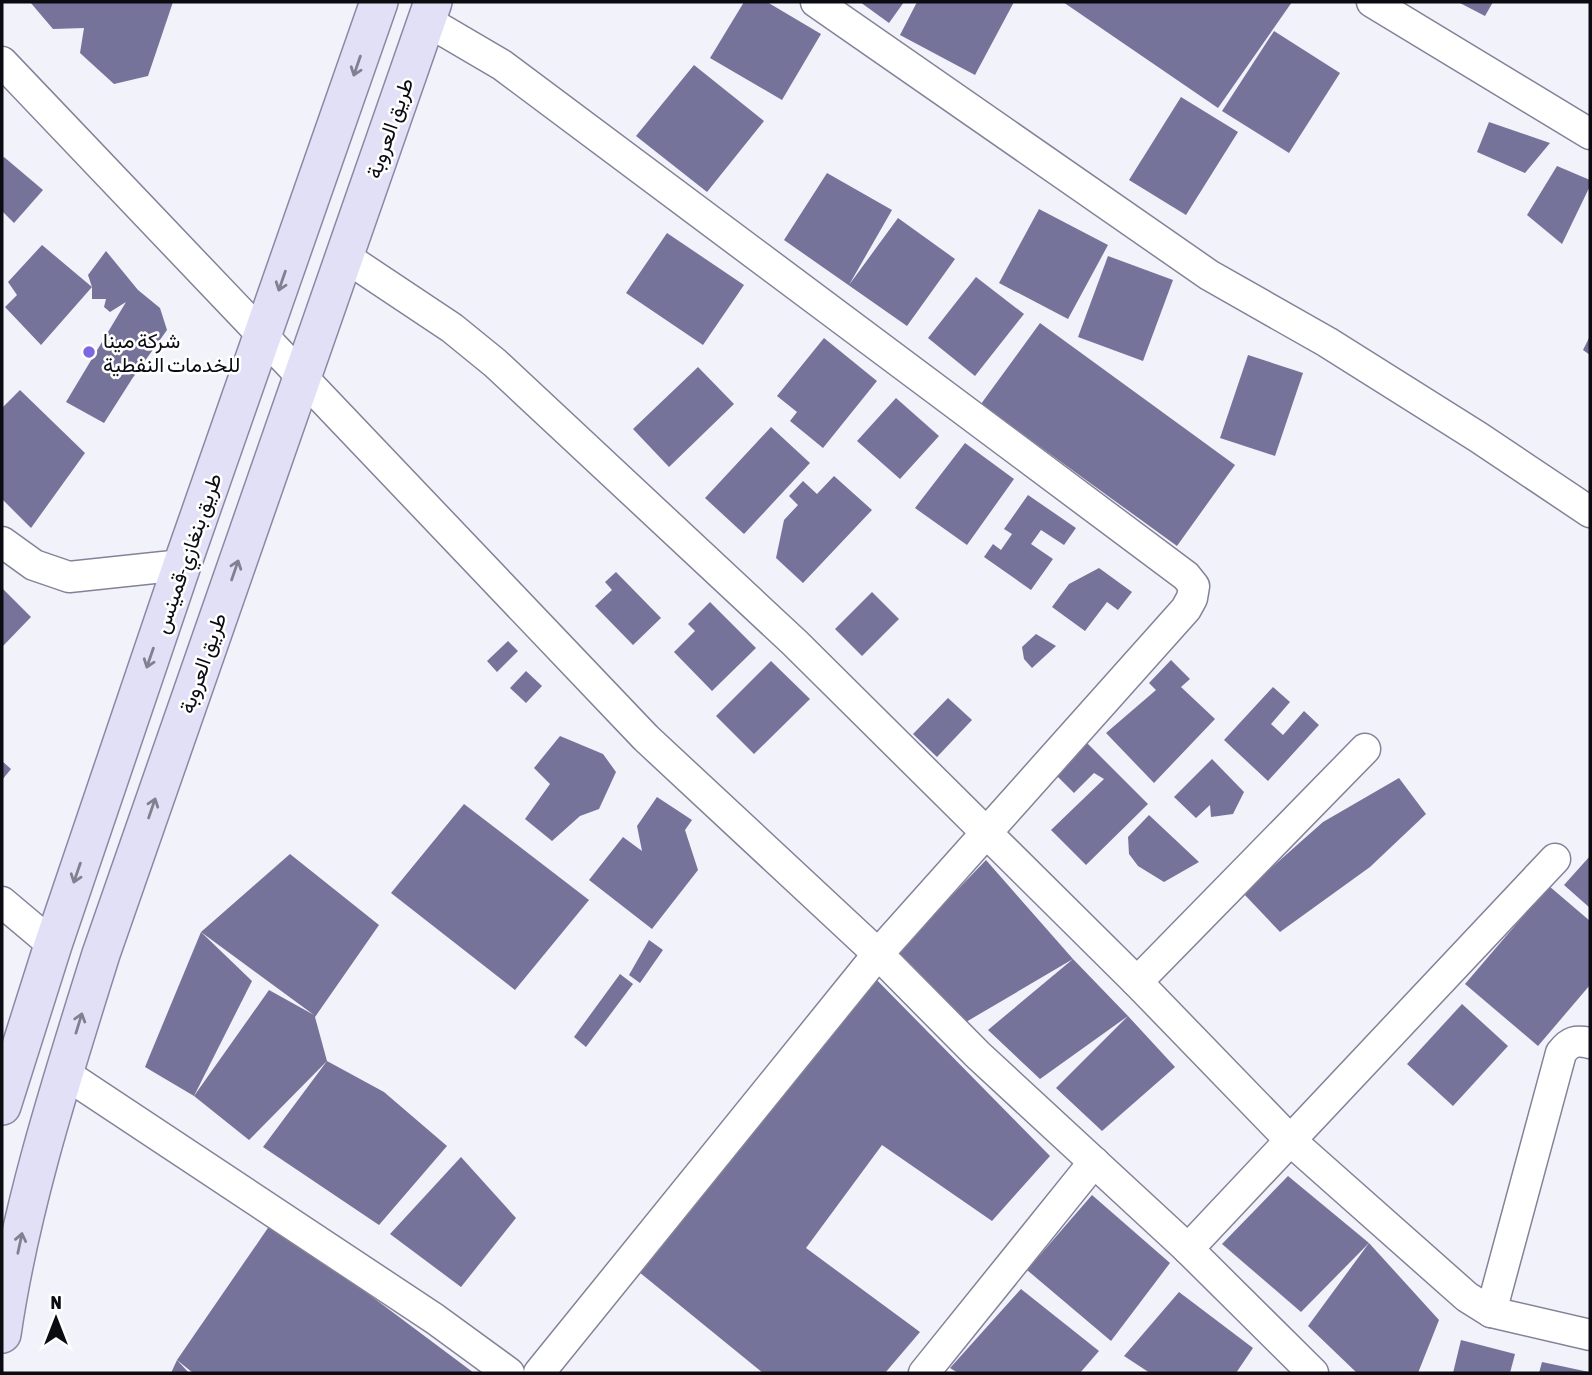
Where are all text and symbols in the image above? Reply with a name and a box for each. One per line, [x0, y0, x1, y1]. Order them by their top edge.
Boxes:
one-way arrow [350, 55, 362, 77]
street label: طريق العروبة [361, 75, 419, 182]
one-way arrow [275, 270, 287, 292]
place label: شركة مينا للخدمات النفطية [103, 328, 240, 377]
marker: شركة مينا للخدمات النفطية [81, 344, 97, 360]
street label: طريق بنغازي-قمينس [148, 470, 231, 638]
one-way arrow [230, 559, 242, 581]
street label: طريق العروبة [174, 610, 232, 717]
one-way arrow [143, 646, 155, 668]
one-way arrow [147, 797, 159, 819]
one-way arrow [70, 862, 82, 884]
one-way arrow [74, 1012, 87, 1034]
one-way arrow [13, 1232, 27, 1255]
north arrow [21, 1284, 91, 1354]
text: N [50, 1291, 62, 1313]

